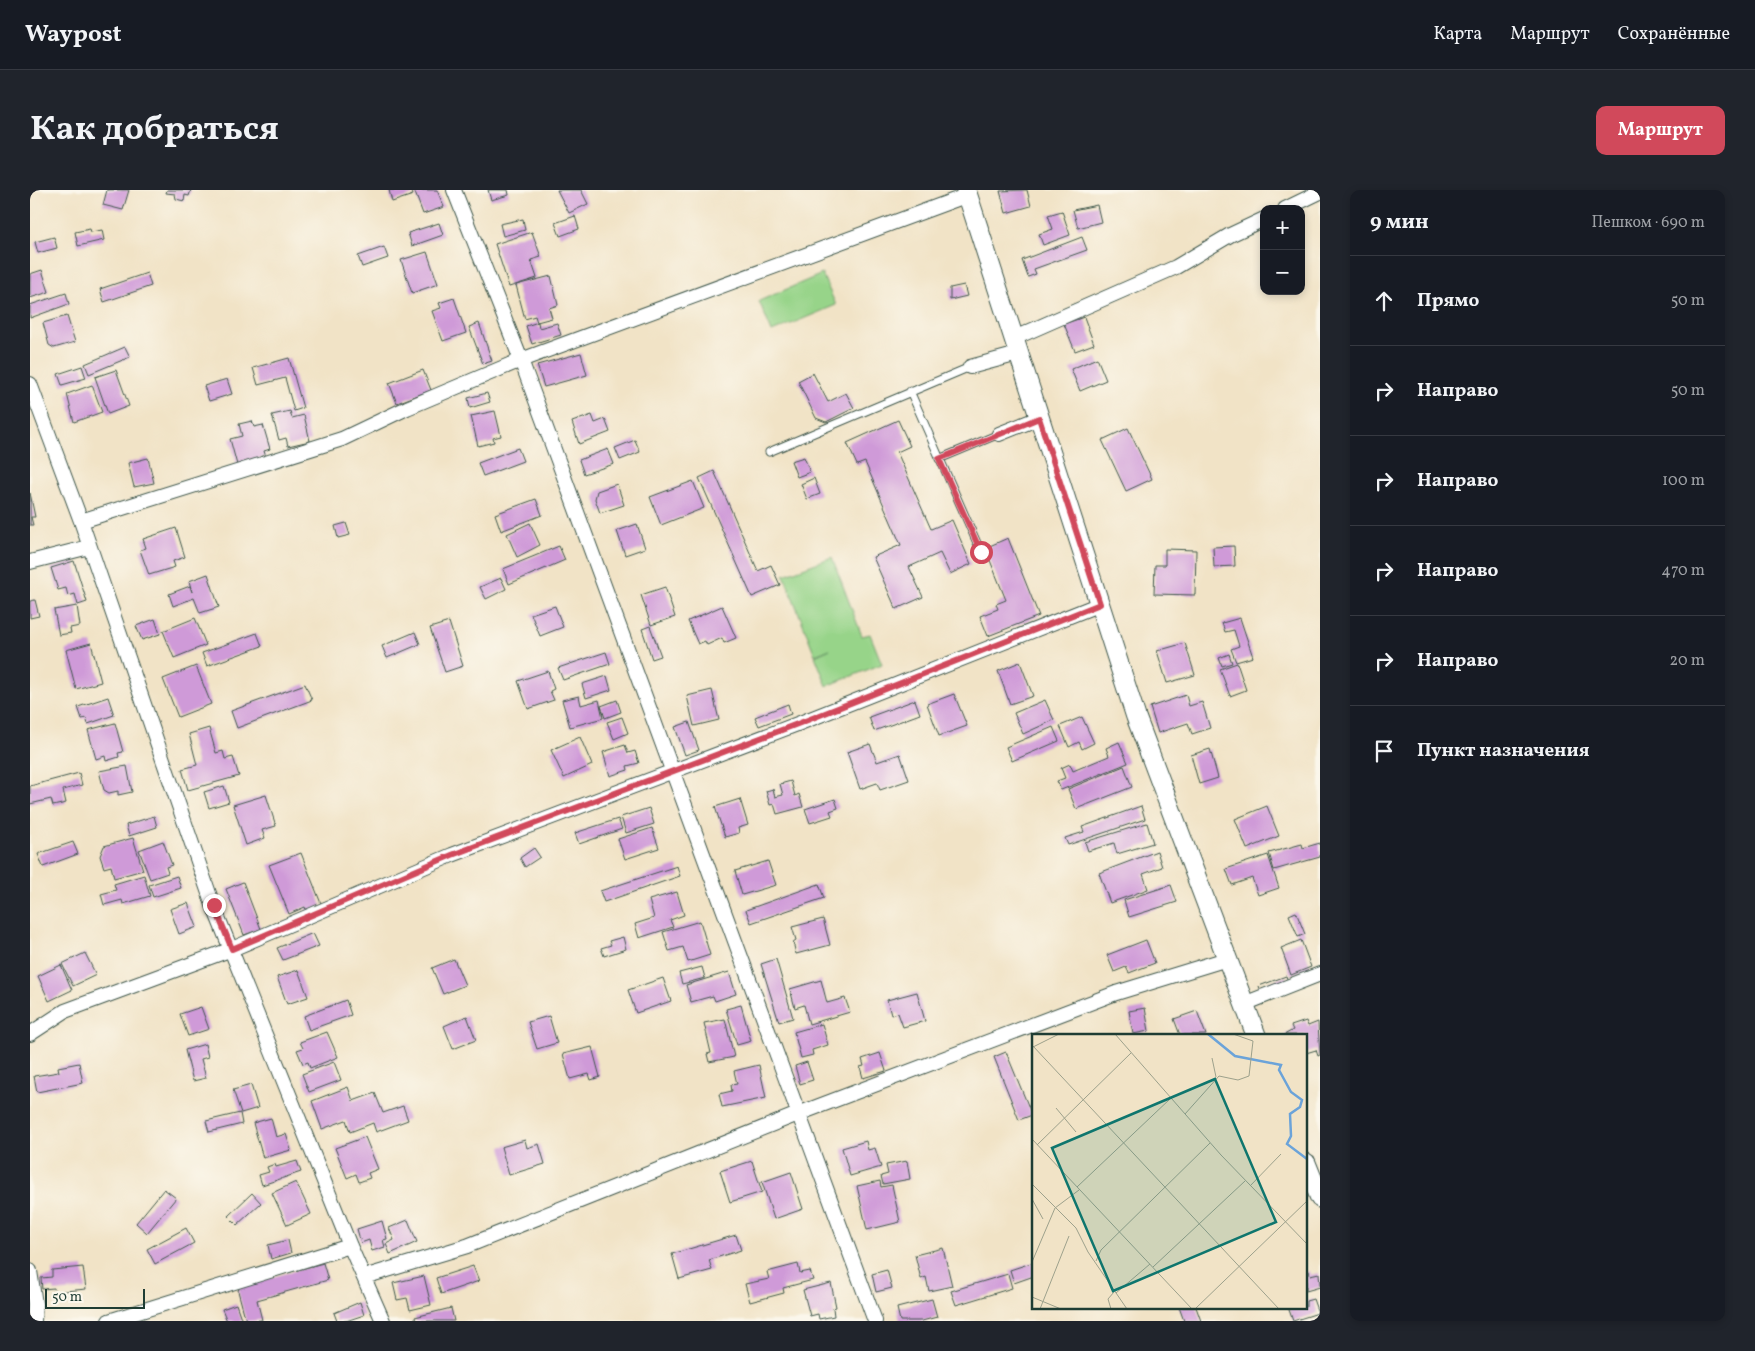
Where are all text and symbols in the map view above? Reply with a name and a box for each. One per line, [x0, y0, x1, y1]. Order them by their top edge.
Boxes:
text: Waypost [25, 18, 122, 52]
text: Карта [1433, 22, 1482, 47]
text: Маршрут [1510, 22, 1590, 47]
text: Сохранённые [1618, 22, 1730, 47]
text: Как добраться [30, 106, 279, 154]
button: Маршрут [1596, 106, 1725, 155]
map controls [1260, 205, 1305, 295]
button: + [1260, 205, 1305, 250]
text: 9 мин [1370, 208, 1429, 237]
text: Пешком · 690 m [1591, 212, 1705, 234]
button: − [1260, 250, 1305, 295]
icon: ahead [1370, 287, 1398, 315]
text: Прямо [1417, 288, 1479, 314]
text: 50 m [1671, 290, 1705, 312]
icon: right [1370, 377, 1398, 405]
text: Направо [1417, 378, 1499, 404]
text: 50 m [1671, 380, 1705, 402]
icon: right [1370, 467, 1398, 495]
text: Направо [1417, 468, 1499, 494]
text: 100 m [1662, 470, 1705, 492]
route start [970, 541, 993, 564]
icon: right [1370, 557, 1398, 585]
text: Направо [1417, 558, 1499, 584]
text: 470 m [1661, 560, 1705, 582]
icon: right [1370, 647, 1398, 675]
text: Направо [1417, 648, 1499, 674]
text: 20 m [1670, 650, 1705, 672]
icon: arrive [1370, 737, 1398, 765]
text: Пункт назначения [1417, 738, 1590, 764]
route end [203, 894, 226, 917]
inset map [1032, 1034, 1308, 1308]
scale bar [45, 1286, 145, 1309]
text: 50 m [52, 1288, 82, 1307]

